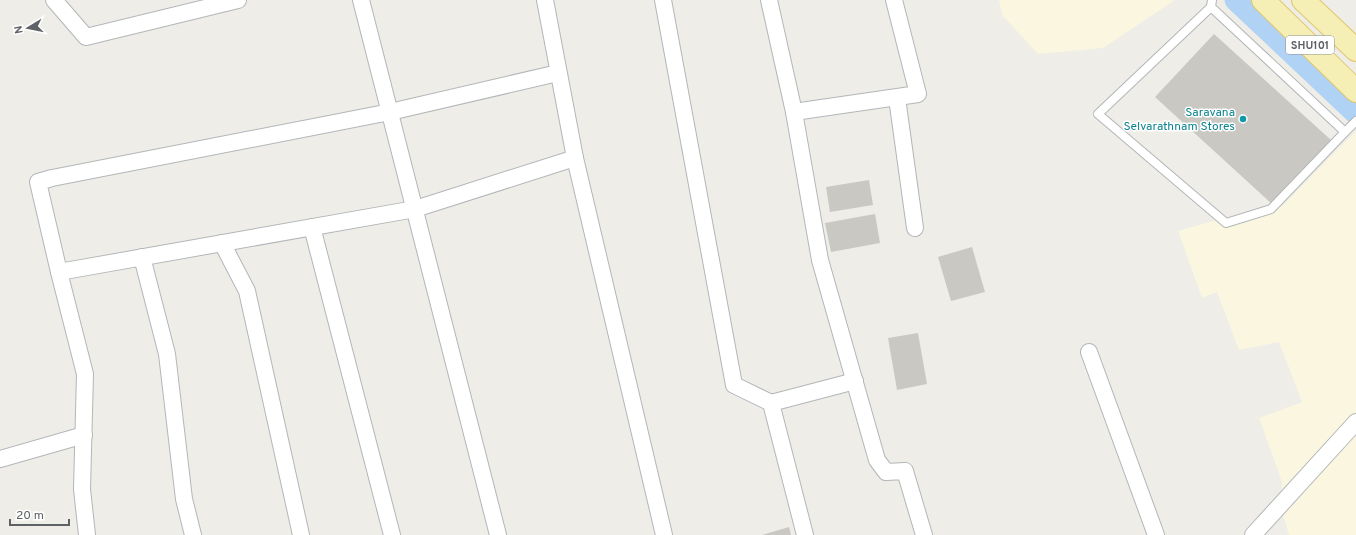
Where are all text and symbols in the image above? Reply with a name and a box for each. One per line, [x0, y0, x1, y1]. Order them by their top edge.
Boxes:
north arrow [8, 8, 48, 48]
text: N [12, 24, 27, 35]
road number: SHU101 [1286, 36, 1334, 54]
place label: Saravana Selvarathnam Stores [1124, 105, 1235, 135]
marker: Saravana Selvarathnam Stores [1238, 114, 1248, 124]
scale bar [10, 501, 69, 527]
text: 20 m [16, 508, 44, 524]

